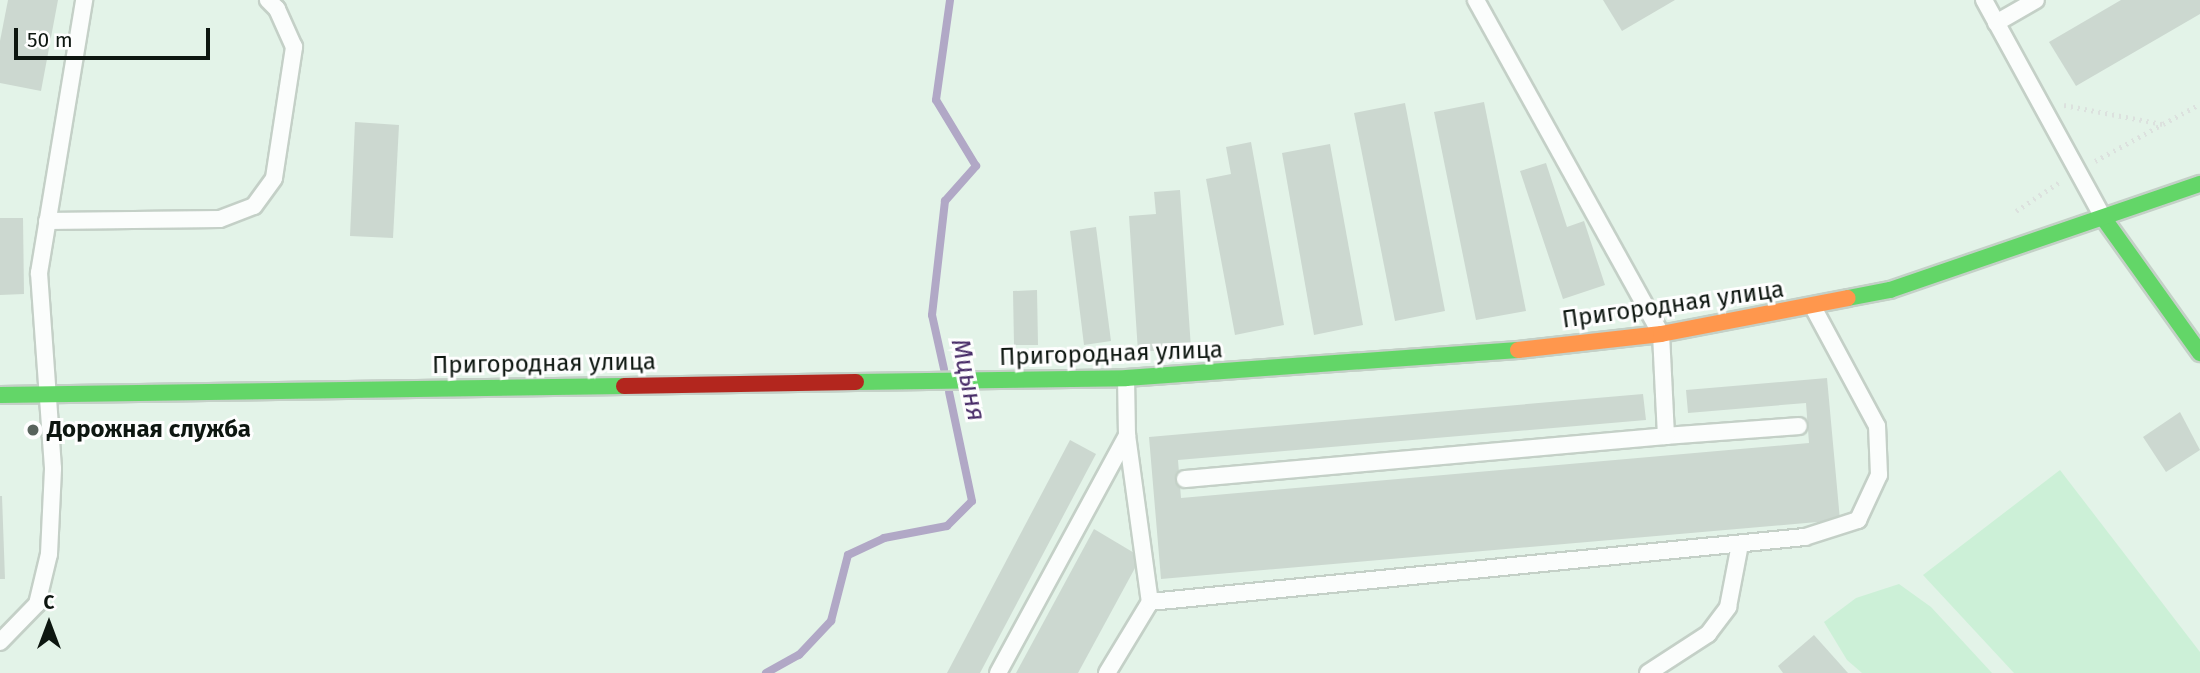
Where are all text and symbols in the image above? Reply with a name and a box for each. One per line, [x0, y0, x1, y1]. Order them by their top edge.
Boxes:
scale bar [18, 14, 214, 58]
text: 50 m [27, 27, 73, 53]
street label: Пригородная улица [1560, 275, 1786, 335]
water label: Мцыня [944, 336, 992, 424]
street label: Пригородная улица [999, 336, 1223, 372]
street label: Пригородная улица [432, 348, 656, 380]
place label: Дорожная служба [47, 416, 251, 444]
marker: Дорожная служба [25, 422, 41, 438]
north arrow [14, 589, 84, 659]
text: С [44, 591, 54, 614]

